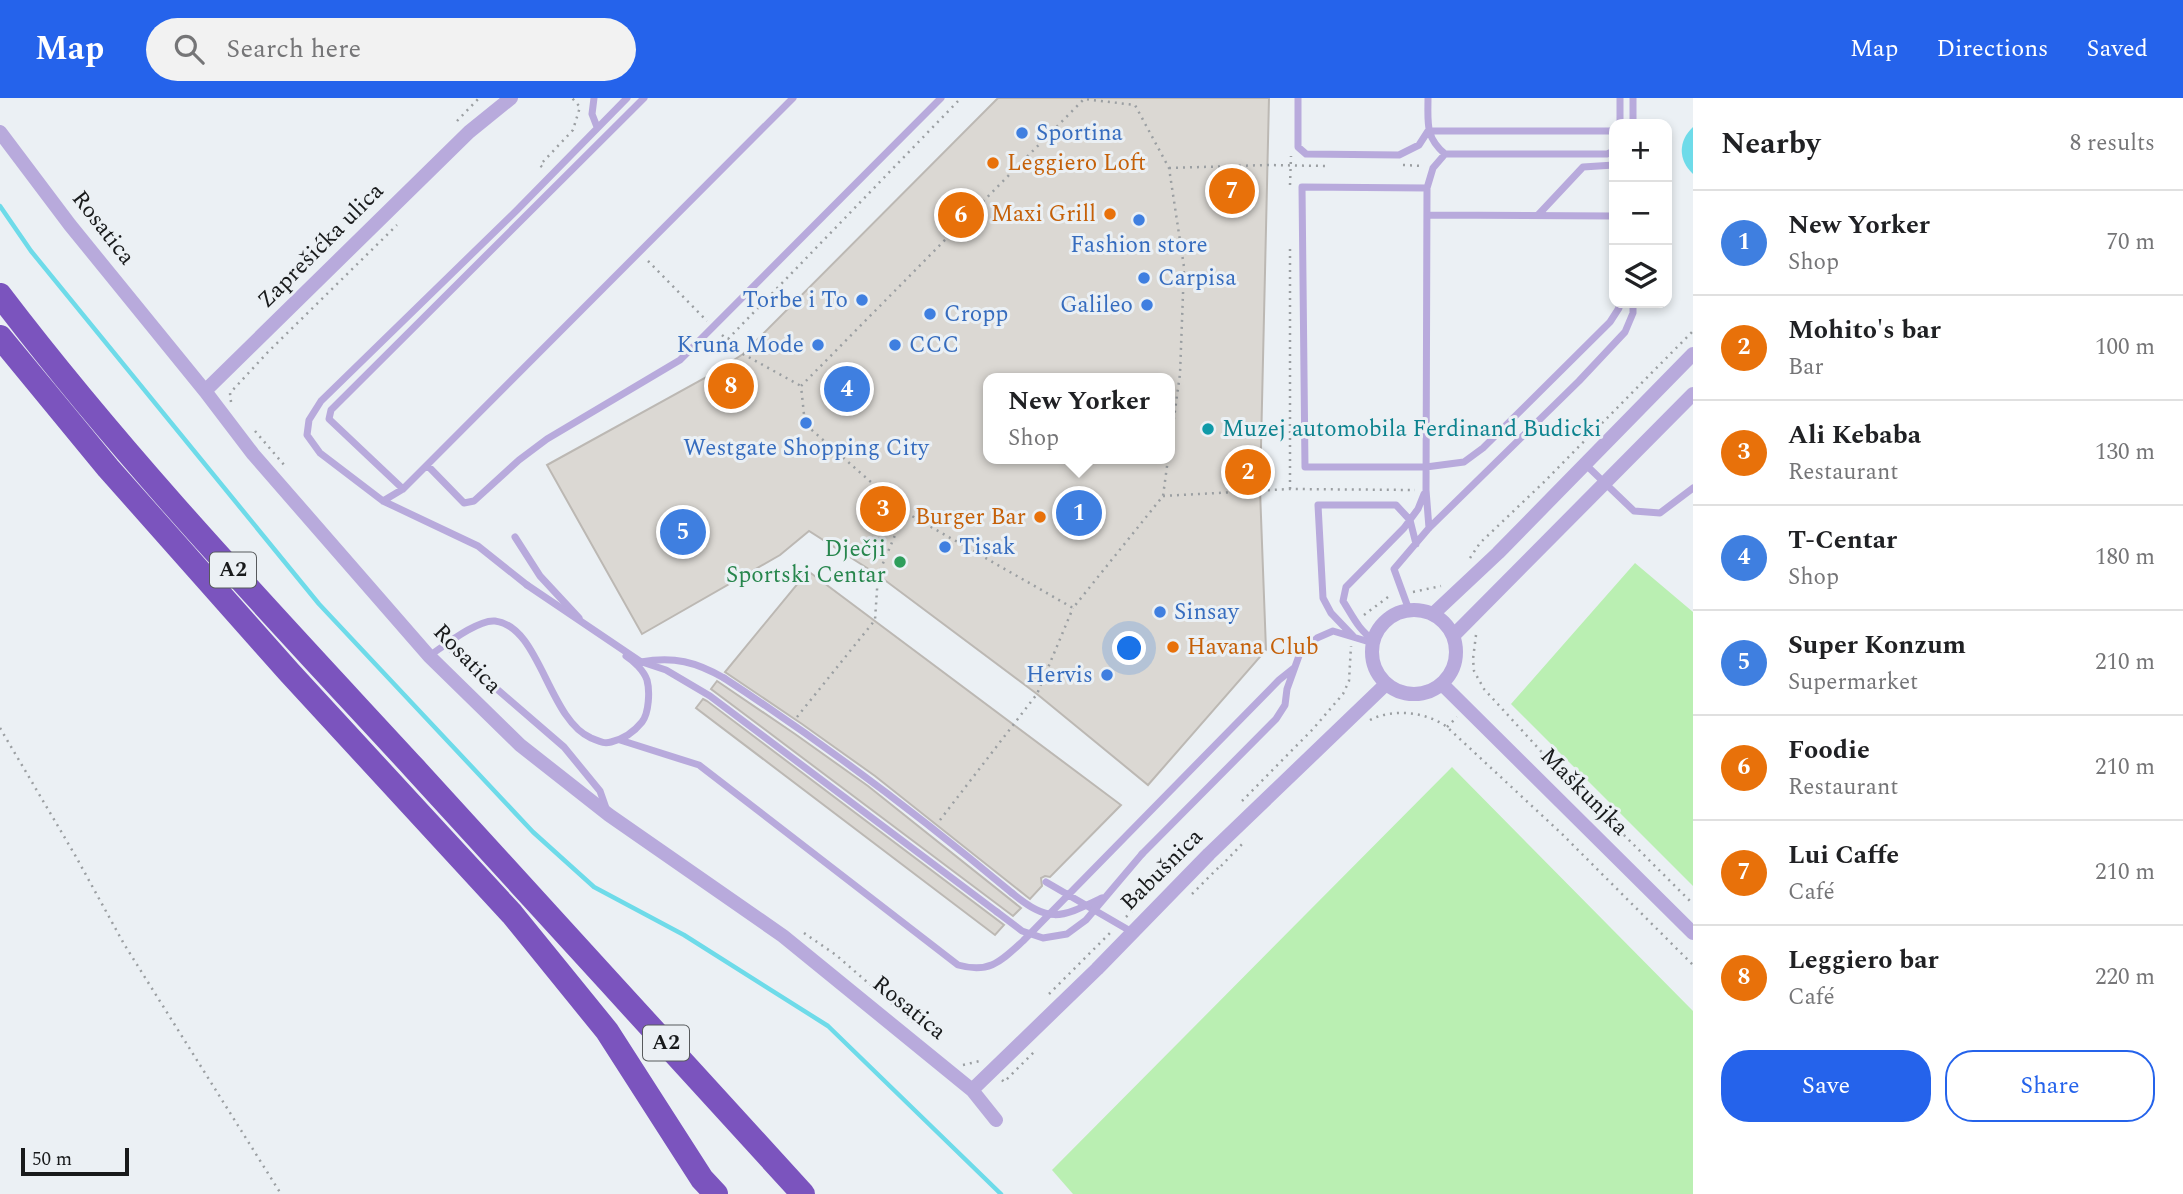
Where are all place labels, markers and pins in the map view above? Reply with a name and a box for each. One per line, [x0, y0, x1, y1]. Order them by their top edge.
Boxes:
place label: Sportina [1036, 116, 1123, 151]
marker: Sportina [1014, 125, 1030, 141]
place label: Leggiero Loft [1007, 146, 1146, 181]
marker: Leggiero Loft [985, 155, 1001, 171]
pin: 7 [1209, 165, 1255, 217]
pin: 6 [938, 189, 984, 241]
place label: Maxi Grill [991, 197, 1096, 232]
marker: Maxi Grill [1102, 206, 1118, 222]
marker: Fashion store [1131, 212, 1147, 228]
place label: Fashion store [1070, 228, 1208, 263]
place label: Carpisa [1158, 261, 1237, 296]
marker: Carpisa [1136, 270, 1152, 286]
place label: Torbe i To [742, 283, 848, 318]
place label: Galileo [1060, 288, 1133, 323]
marker: Torbe i To [854, 292, 870, 308]
place label: Cropp [944, 297, 1008, 332]
marker: Galileo [1139, 297, 1155, 313]
marker: Cropp [922, 306, 938, 322]
place label: Kruna Mode [677, 328, 804, 363]
place label: CCC [909, 328, 959, 363]
marker: Kruna Mode [810, 337, 826, 353]
marker: CCC [887, 337, 903, 353]
pin: 8 [708, 360, 754, 412]
pin: 4 [824, 363, 870, 415]
place label: Muzej automobila Ferdinand Budicki [1222, 412, 1602, 447]
marker: Westgate Shopping City [798, 415, 814, 431]
marker: Muzej automobila Ferdinand Budicki [1200, 421, 1216, 437]
place label: Westgate Shopping City [683, 431, 930, 466]
pin: 2 [1225, 446, 1271, 498]
pin: 3 [860, 483, 906, 535]
pin: 1 [1056, 487, 1102, 539]
place label: Burger Bar [915, 500, 1026, 535]
pin: 5 [660, 506, 706, 558]
marker: Burger Bar [1032, 509, 1048, 525]
place label: Tisak [959, 530, 1016, 565]
place label: Dječji Sportski Centar [726, 532, 886, 593]
marker: Tisak [937, 539, 953, 555]
marker: Dječji Sportski Centar [892, 554, 908, 570]
place label: Sinsay [1174, 595, 1240, 630]
marker: Sinsay [1152, 604, 1168, 620]
place label: Havana Club [1187, 630, 1319, 665]
marker: Havana Club [1165, 639, 1181, 655]
place label: Hervis [1026, 658, 1093, 693]
marker: Hervis [1099, 667, 1115, 683]

